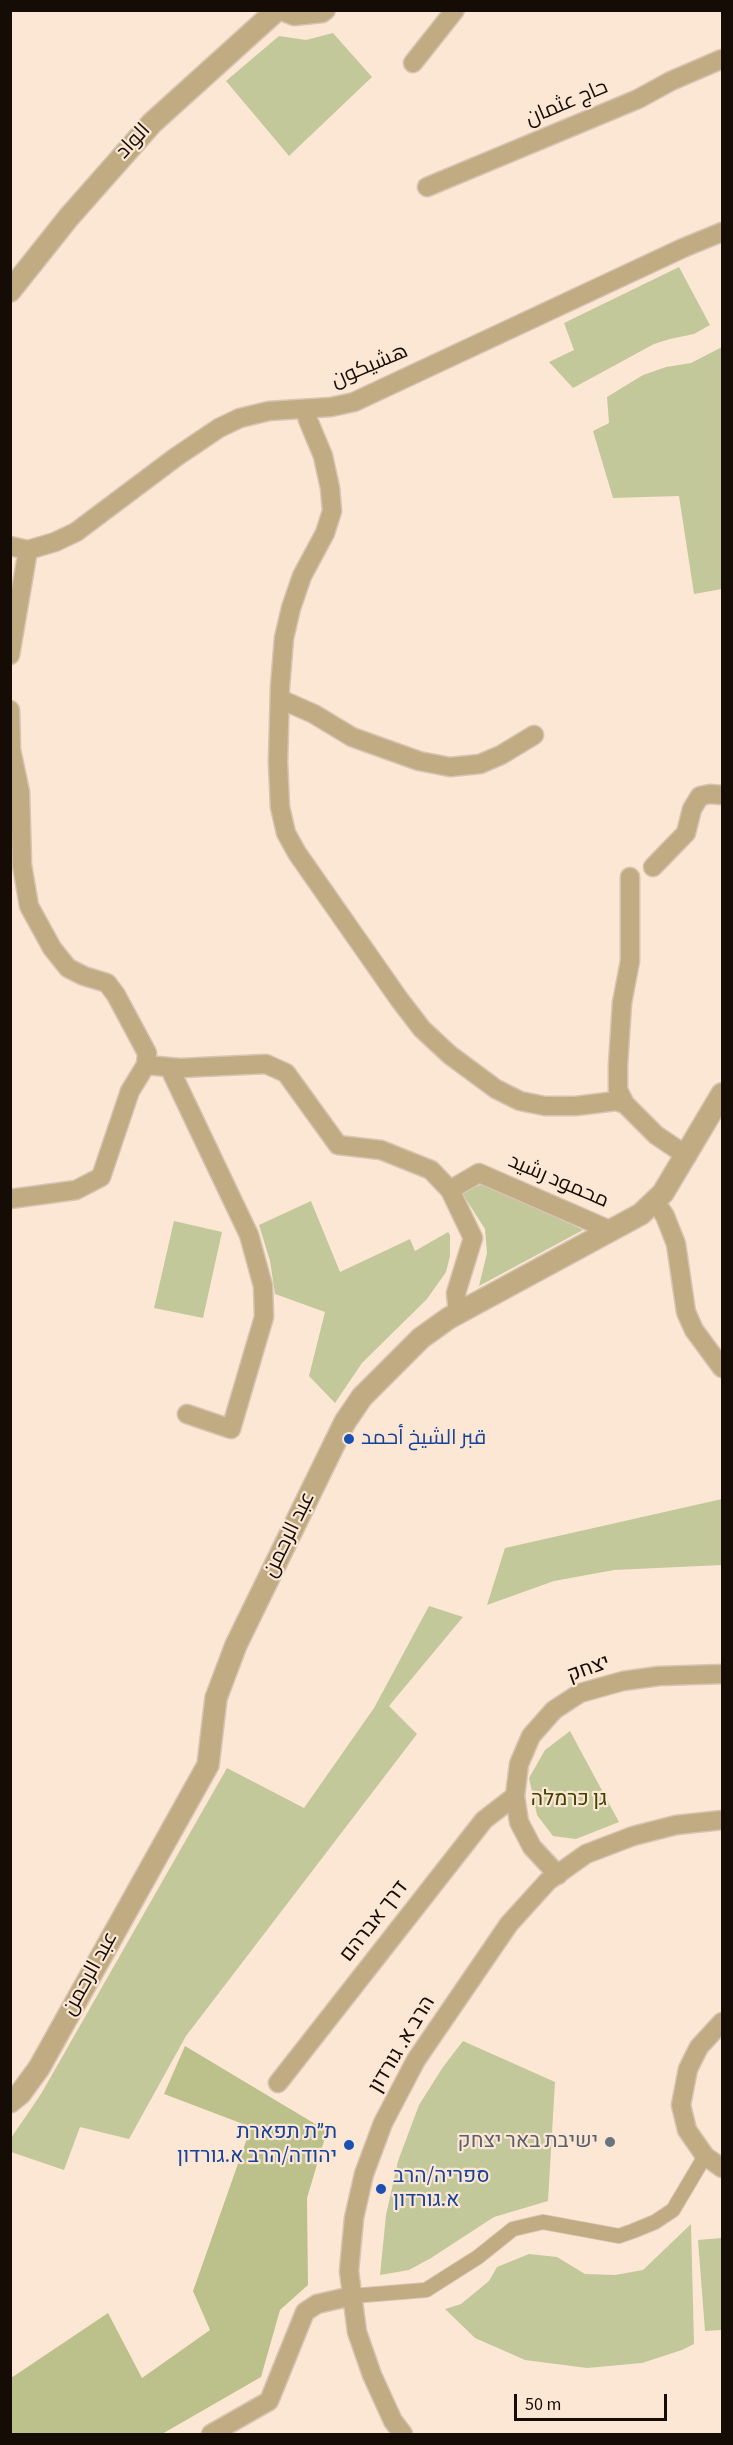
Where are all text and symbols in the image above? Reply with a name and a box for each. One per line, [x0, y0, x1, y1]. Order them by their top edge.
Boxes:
street label: حاج عثمان [522, 75, 612, 133]
street label: الواد [111, 119, 157, 165]
street label: هشيكون [328, 340, 412, 394]
street label: محمود رشيد [504, 1149, 612, 1215]
place label: قبر الشيخ أحمد [361, 1426, 486, 1452]
marker: قبر الشيخ أحمد [342, 1432, 356, 1446]
street label: عبد الرحمن [258, 1488, 322, 1582]
street label: יצחק [564, 1651, 614, 1689]
park label: גן כרמלה [531, 1787, 607, 1813]
street label: דרך אברהם [335, 1876, 415, 1968]
street label: عبد الرحمن [58, 1928, 124, 2020]
street label: הרב א. גורדון [364, 1992, 442, 2098]
place label: ת״ת תפארת יהודה/הרב א.גורדון [177, 2120, 337, 2170]
place label: ישיבת באר יצחק [458, 2129, 598, 2155]
marker: ישיבת באר יצחק [603, 2135, 617, 2149]
marker: ת״ת תפארת יהודה/הרב א.גורדון [342, 2138, 356, 2152]
place label: ספריה/הרב א.גורדון [393, 2164, 490, 2214]
marker: ספריה/הרב א.גורדון [374, 2182, 388, 2196]
scale bar [517, 2382, 670, 2420]
text: 50 m [525, 2392, 561, 2417]

